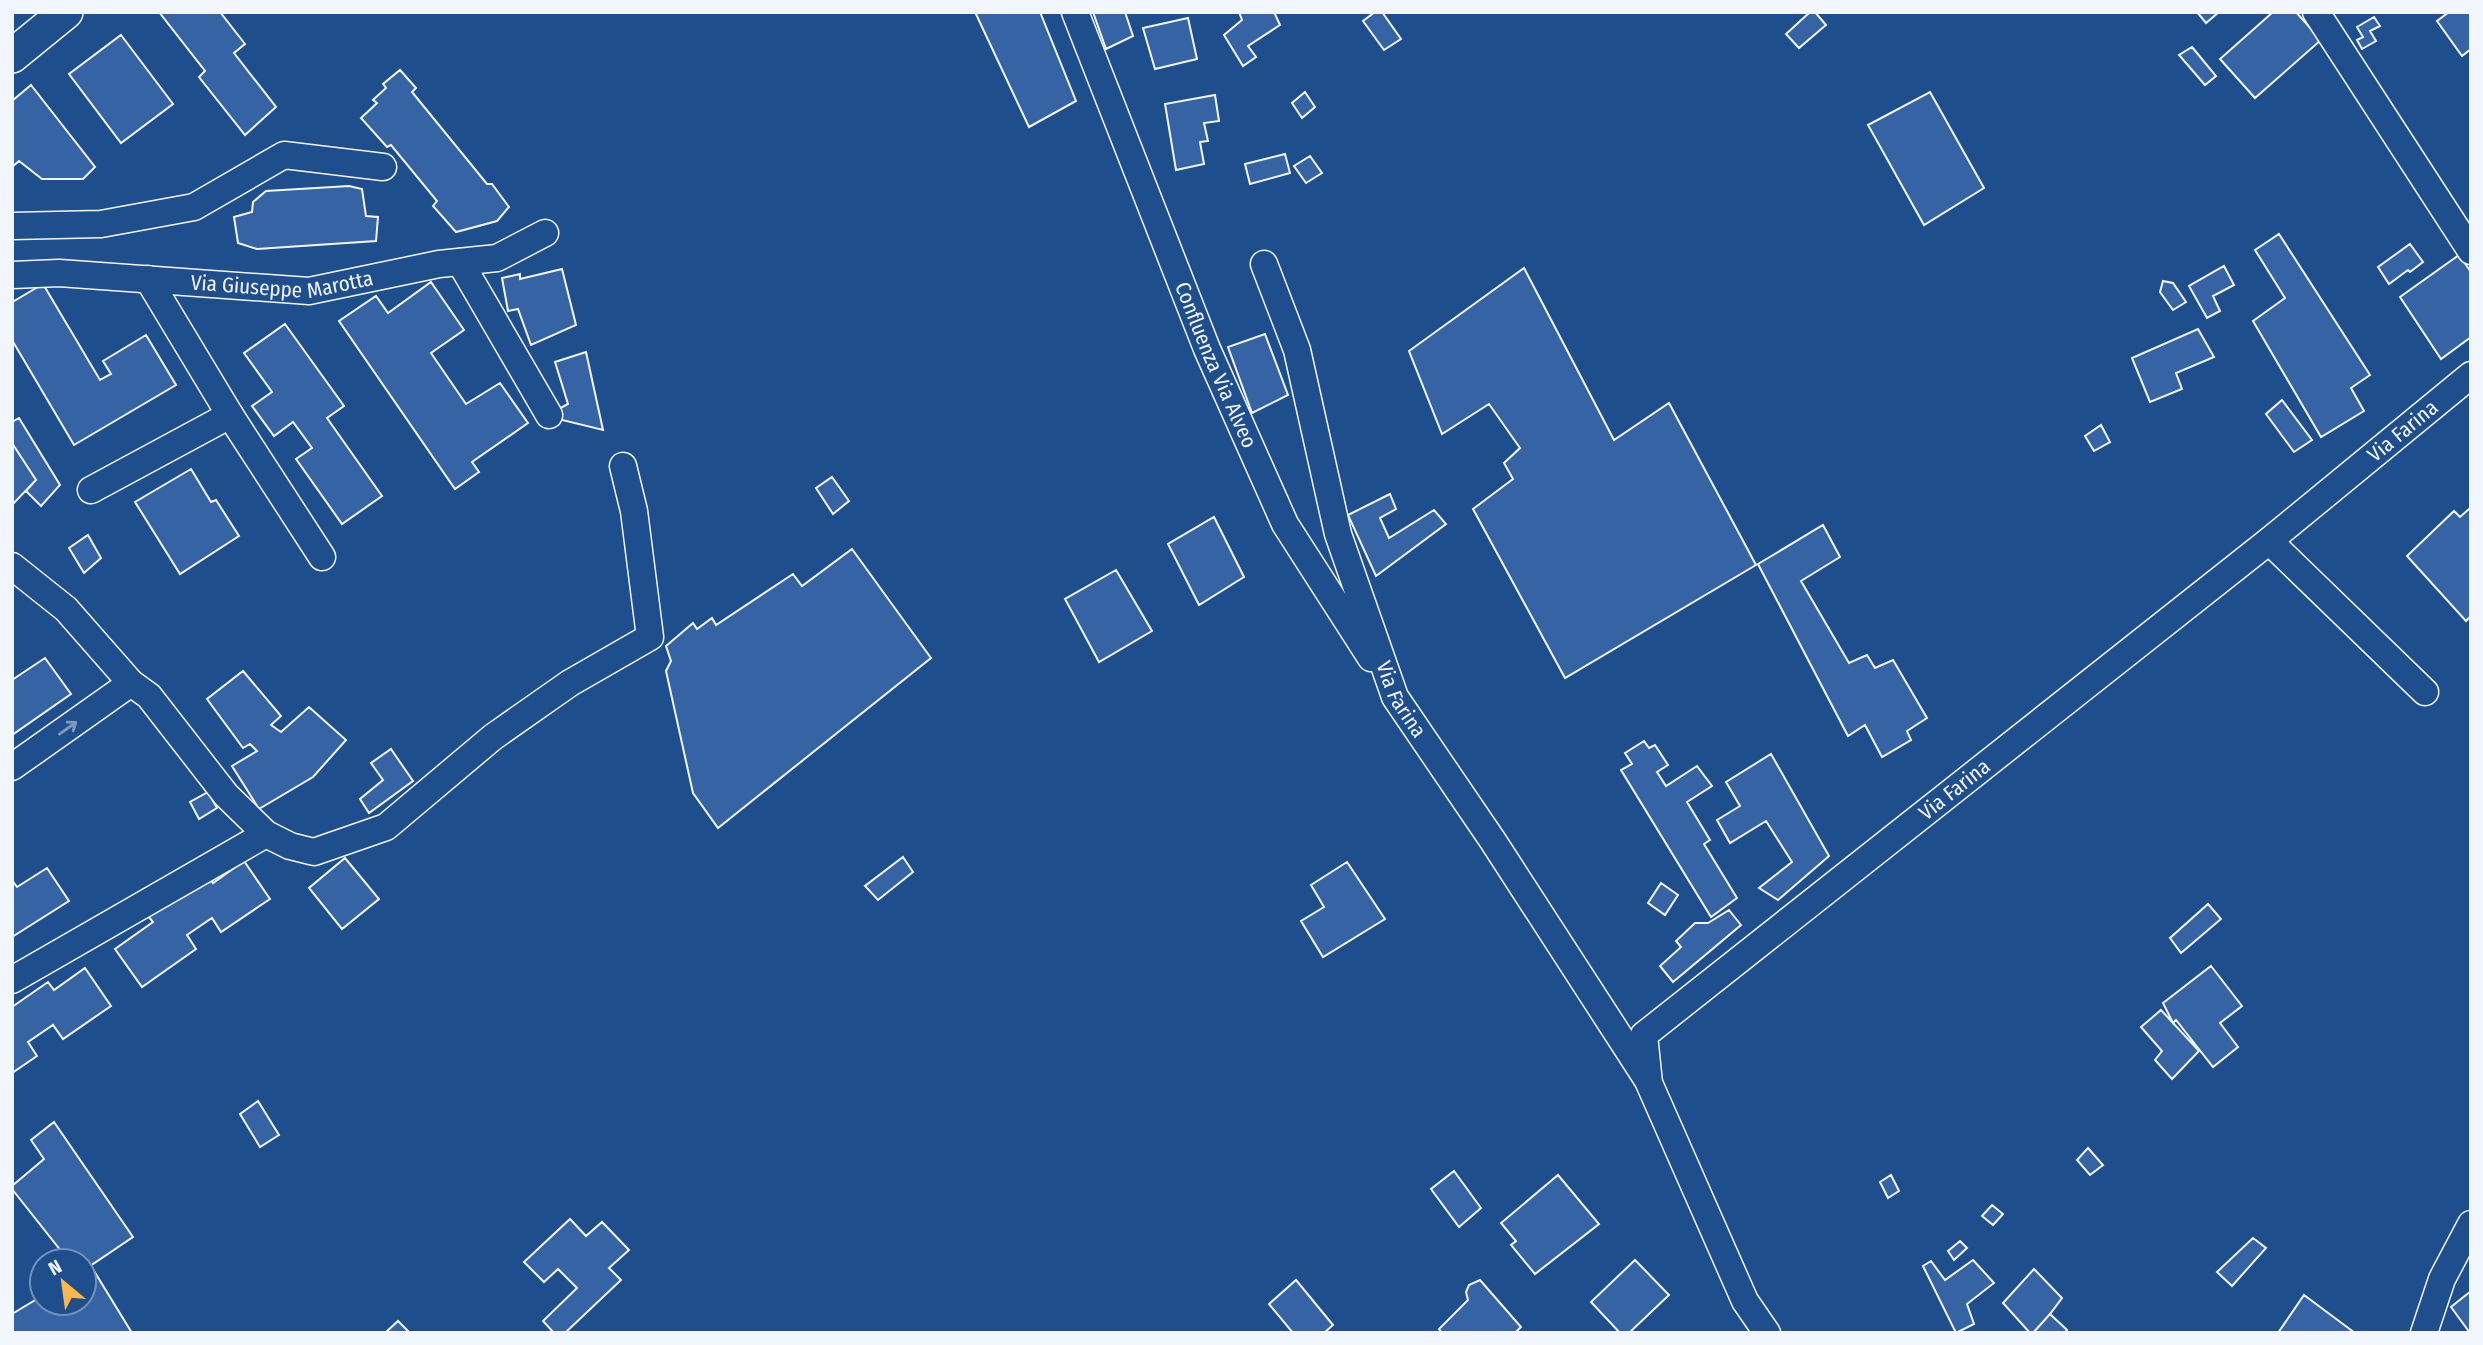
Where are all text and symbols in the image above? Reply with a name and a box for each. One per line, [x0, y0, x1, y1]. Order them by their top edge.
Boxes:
street label: Via Giuseppe Marotta [190, 265, 375, 304]
street label: Confluenza Via Alveo [1169, 278, 1262, 452]
street label: Via Farina [2362, 395, 2443, 468]
street label: Via Farina [1370, 658, 1432, 743]
one-way arrow [58, 721, 77, 735]
street label: Via Farina [1914, 754, 1995, 826]
north arrow [28, 1247, 98, 1317]
text: N [44, 1255, 66, 1280]

